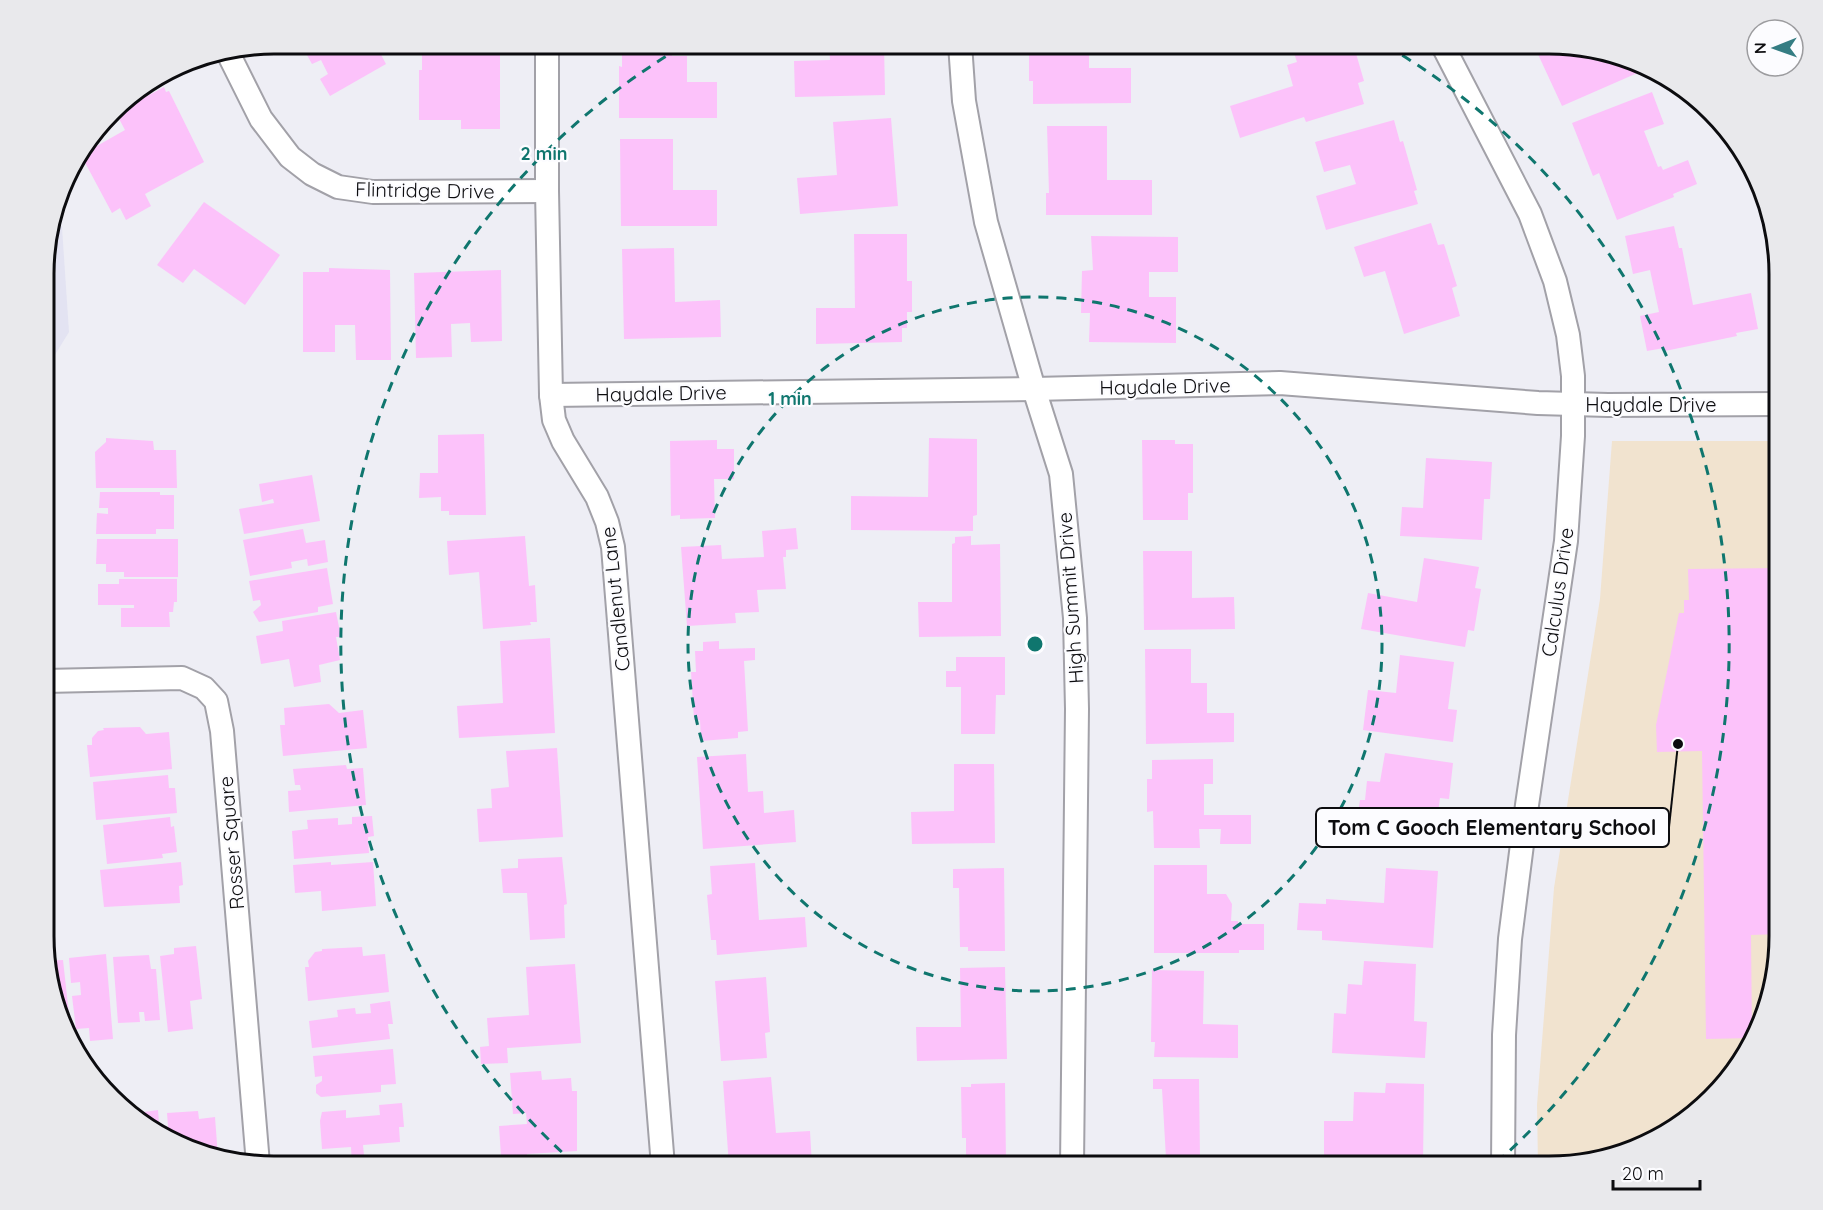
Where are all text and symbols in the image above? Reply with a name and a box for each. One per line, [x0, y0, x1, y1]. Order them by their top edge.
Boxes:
north arrow [1745, 18, 1805, 78]
text: N [1750, 42, 1770, 54]
text: 2 min [521, 142, 567, 165]
street label: Flintridge Drive [355, 176, 495, 204]
street label: Haydale Drive [1099, 372, 1231, 400]
street label: Haydale Drive [595, 379, 727, 407]
text: 1 min [768, 387, 812, 410]
street label: Haydale Drive [1585, 392, 1717, 417]
street label: High Summit Drive [1052, 511, 1088, 685]
street label: Candlenut Lane [595, 525, 635, 673]
street label: Calculus Drive [1536, 526, 1578, 658]
centre of rings [1025, 634, 1045, 654]
street label: Rosser Square [213, 775, 249, 911]
callout: Tom C Gooch Elementary School [1316, 808, 1669, 847]
text: Tom C Gooch Elementary School [1328, 814, 1656, 840]
scale bar [1613, 1153, 1700, 1191]
text: 20 m [1622, 1162, 1664, 1185]

